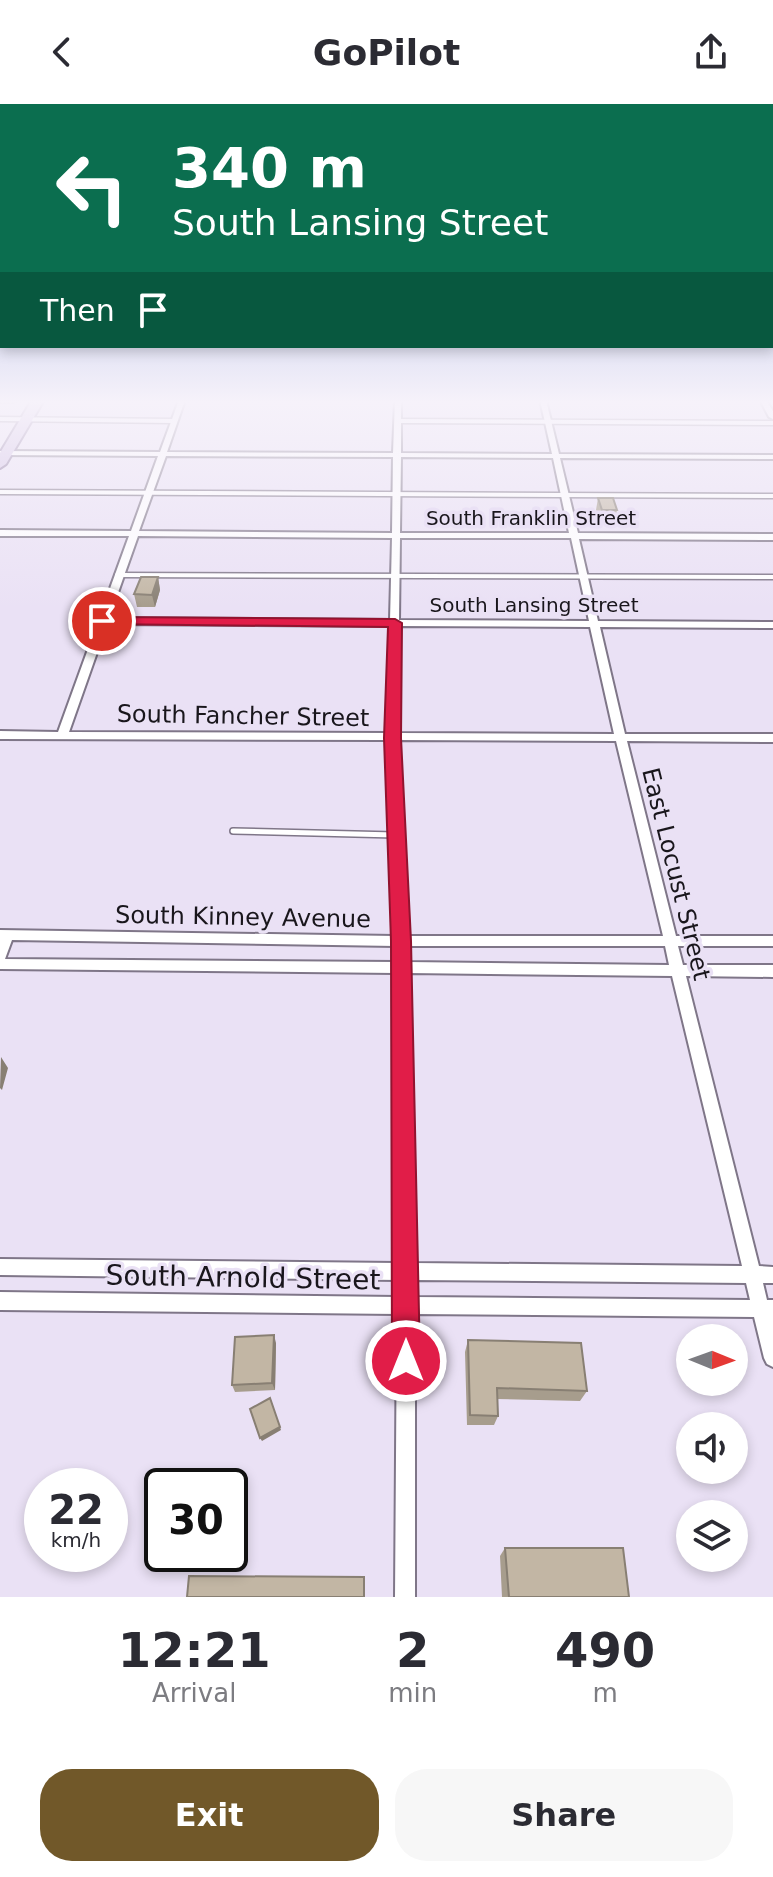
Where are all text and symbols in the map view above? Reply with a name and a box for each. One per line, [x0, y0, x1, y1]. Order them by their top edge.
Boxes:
icon: back [40, 30, 84, 74]
icon: share [689, 30, 733, 74]
text: GoPilot [313, 32, 460, 73]
text: 340 m [172, 135, 367, 200]
icon: left [40, 136, 144, 240]
text: South Lansing Street [172, 202, 548, 243]
icon: arrive [131, 288, 175, 332]
text: Then [40, 293, 115, 328]
street label: South Franklin Street [426, 506, 636, 530]
pin [68, 587, 136, 655]
street label: South Lansing Street [429, 593, 639, 617]
icon: arrive [80, 599, 124, 643]
street label: South Fancher Street [117, 700, 369, 732]
street label: East Locust Street [636, 765, 716, 983]
street label: South Kinney Avenue [115, 901, 371, 933]
street label: South Arnold Street [105, 1259, 381, 1296]
position arrow [364, 1319, 448, 1403]
north arrow [676, 1324, 748, 1396]
map controls [676, 1324, 748, 1572]
button: sound [676, 1412, 748, 1484]
speed limit sign: 30 [144, 1468, 248, 1572]
text: 22 [48, 1487, 104, 1533]
button: layers [676, 1500, 748, 1572]
text: km/h [51, 1528, 101, 1552]
text: 12:21 [118, 1622, 271, 1678]
text: 2 [396, 1622, 429, 1678]
text: 490 [555, 1622, 655, 1678]
text: Arrival [152, 1678, 236, 1708]
text: min [388, 1678, 437, 1708]
text: m [592, 1678, 618, 1708]
button: Exit [40, 1769, 379, 1861]
button: Share [395, 1769, 733, 1861]

